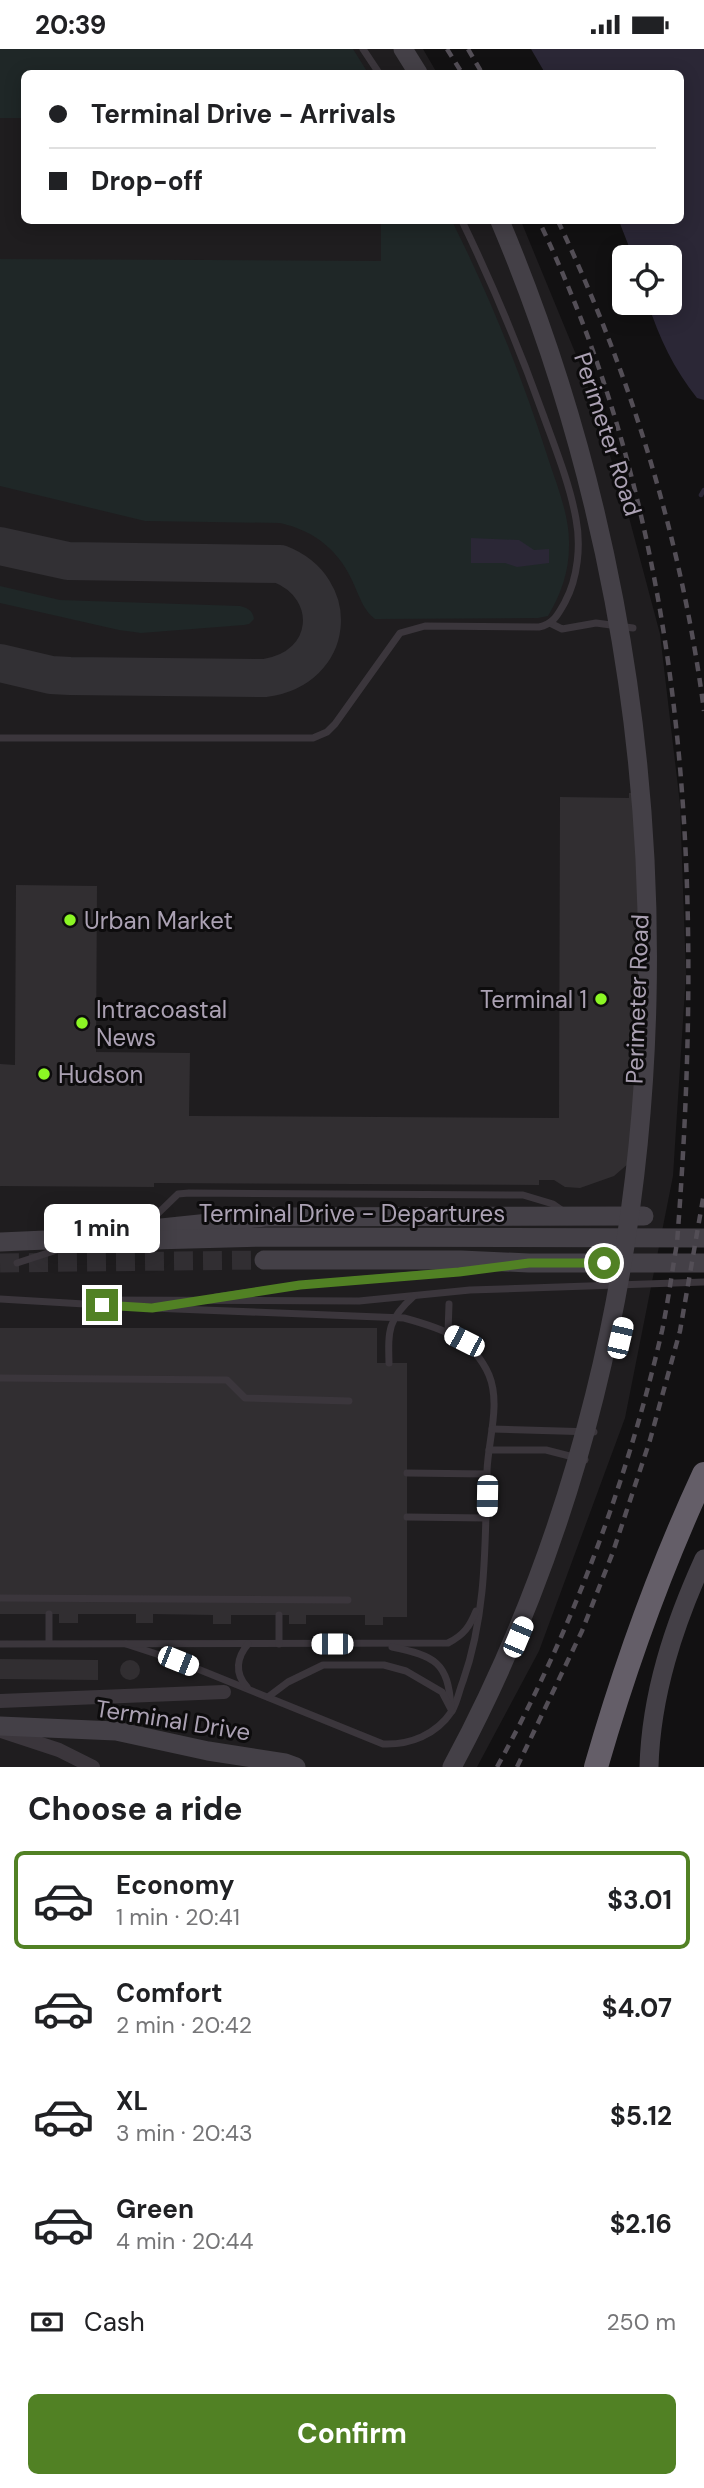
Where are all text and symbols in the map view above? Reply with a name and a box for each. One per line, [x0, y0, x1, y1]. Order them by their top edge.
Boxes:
text: 20:39 [35, 8, 106, 42]
text: Terminal Drive - Arrivals [91, 97, 396, 131]
text: Drop-off [91, 164, 203, 198]
map controls [612, 245, 682, 315]
button: locate [612, 245, 682, 315]
street label: Perimeter Road [567, 348, 649, 520]
place label: Urban Market [84, 905, 233, 936]
marker: Urban Market [62, 912, 78, 928]
street label: Perimeter Road [619, 914, 655, 1084]
place label: Terminal 1 [480, 984, 587, 1015]
marker: Terminal 1 [593, 991, 609, 1007]
place label: Intracoastal News [96, 994, 227, 1053]
marker: Intracoastal News [74, 1015, 90, 1031]
place label: Hudson [58, 1059, 143, 1090]
marker: Hudson [36, 1066, 52, 1082]
street label: Terminal Drive - Departures [199, 1198, 505, 1229]
callout: 1 min [44, 1203, 160, 1253]
text: 1 min [74, 1213, 130, 1243]
route start [588, 1247, 620, 1279]
route end [86, 1289, 118, 1321]
car [606, 1315, 635, 1361]
car [441, 1322, 488, 1360]
car [477, 1475, 498, 1517]
car [501, 1614, 536, 1660]
car [312, 1634, 354, 1655]
car [155, 1643, 202, 1679]
street label: Terminal Drive [93, 1692, 253, 1748]
text: Choose a ride [28, 1788, 243, 1830]
text: Economy [116, 1868, 234, 1902]
icon: car [32, 1869, 95, 1932]
text: $3.01 [607, 1883, 672, 1917]
text: 1 min · 20:41 [116, 1902, 240, 1932]
text: Comfort [116, 1976, 222, 2010]
icon: car [32, 1977, 95, 2040]
text: $4.07 [602, 1991, 672, 2025]
text: 2 min · 20:42 [116, 2010, 252, 2040]
text: XL [116, 2084, 148, 2118]
icon: car [32, 2085, 95, 2148]
text: $5.12 [610, 2099, 672, 2133]
text: 3 min · 20:43 [116, 2118, 253, 2148]
text: Green [116, 2192, 194, 2226]
icon: car [32, 2193, 95, 2256]
text: $2.16 [610, 2207, 672, 2241]
text: 4 min · 20:44 [116, 2226, 253, 2256]
icon: cash [28, 2303, 66, 2341]
text: Cash [84, 2305, 145, 2339]
text: 250 m [606, 2307, 676, 2337]
button: Confirm [28, 2394, 676, 2474]

